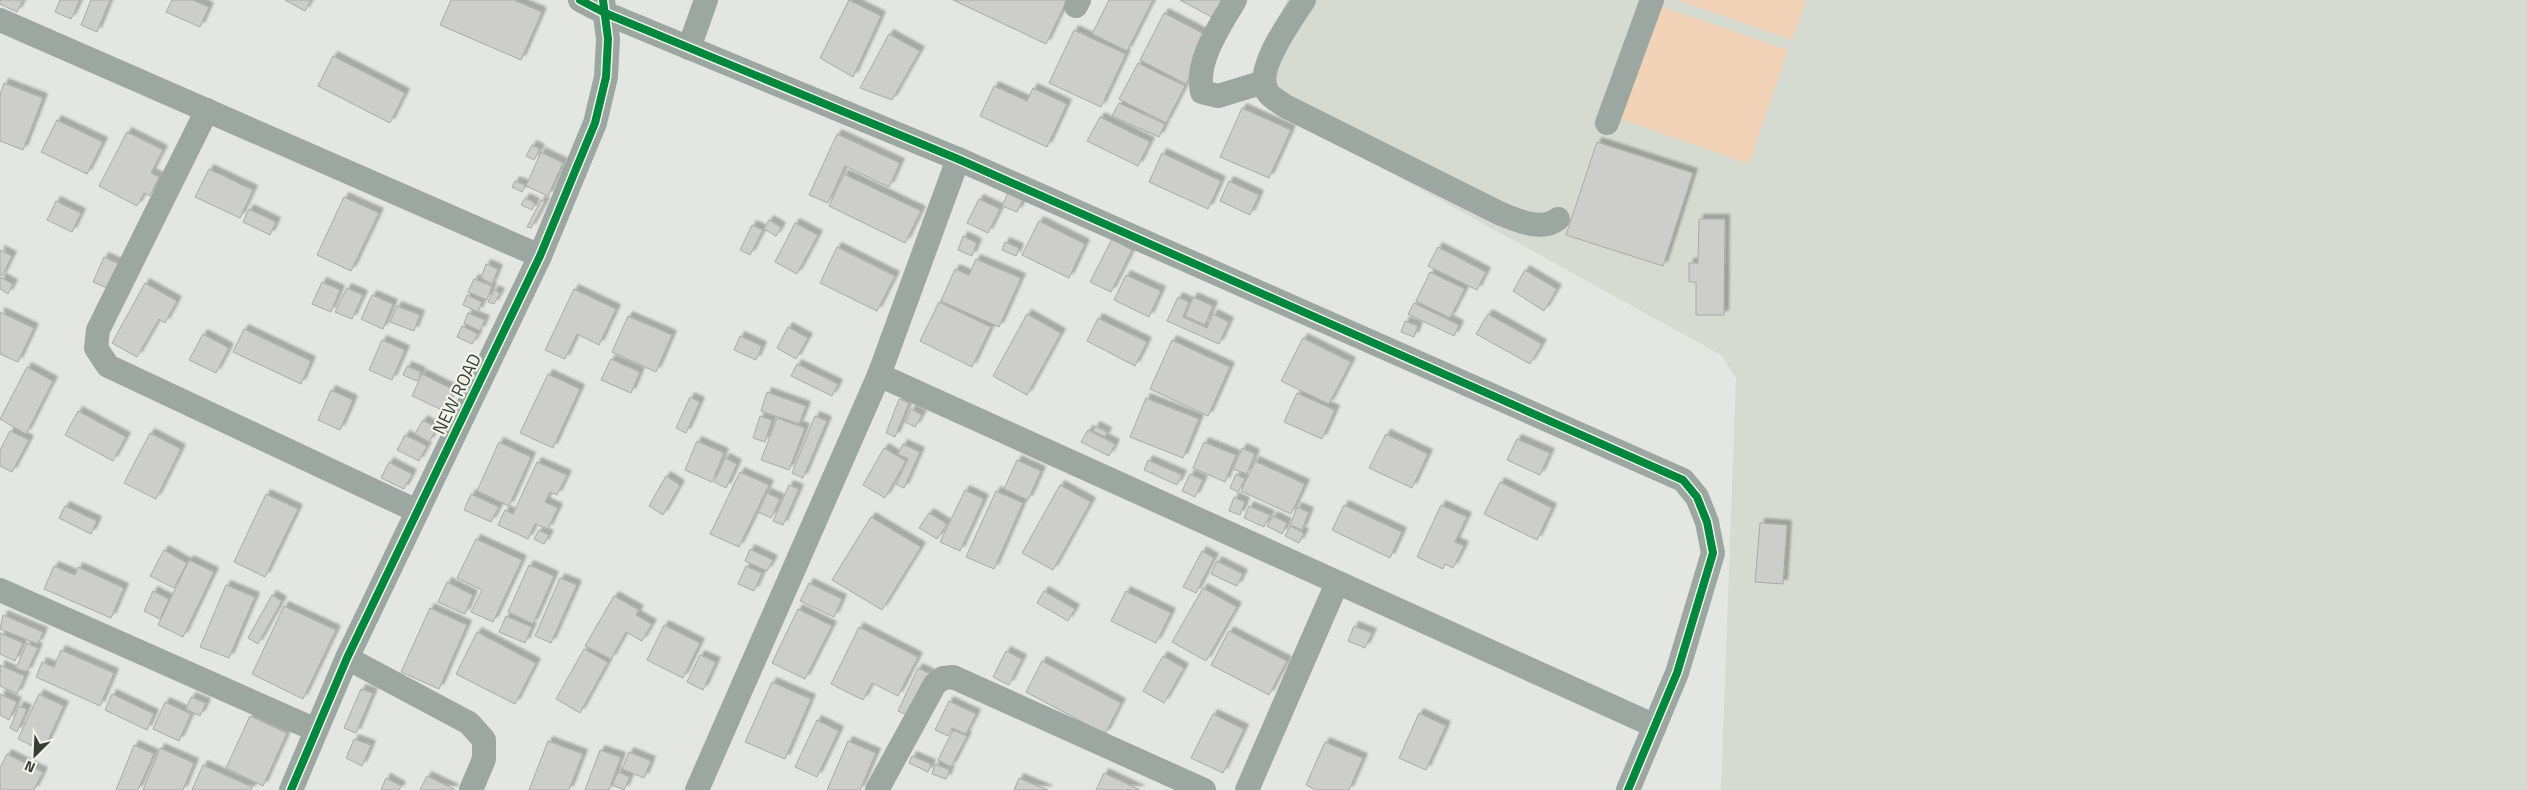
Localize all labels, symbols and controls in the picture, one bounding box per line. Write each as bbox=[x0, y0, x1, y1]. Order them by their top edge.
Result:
street label: NEW ROAD bbox=[425, 349, 488, 439]
north arrow bbox=[10, 730, 60, 780]
text: N bbox=[21, 756, 38, 779]

